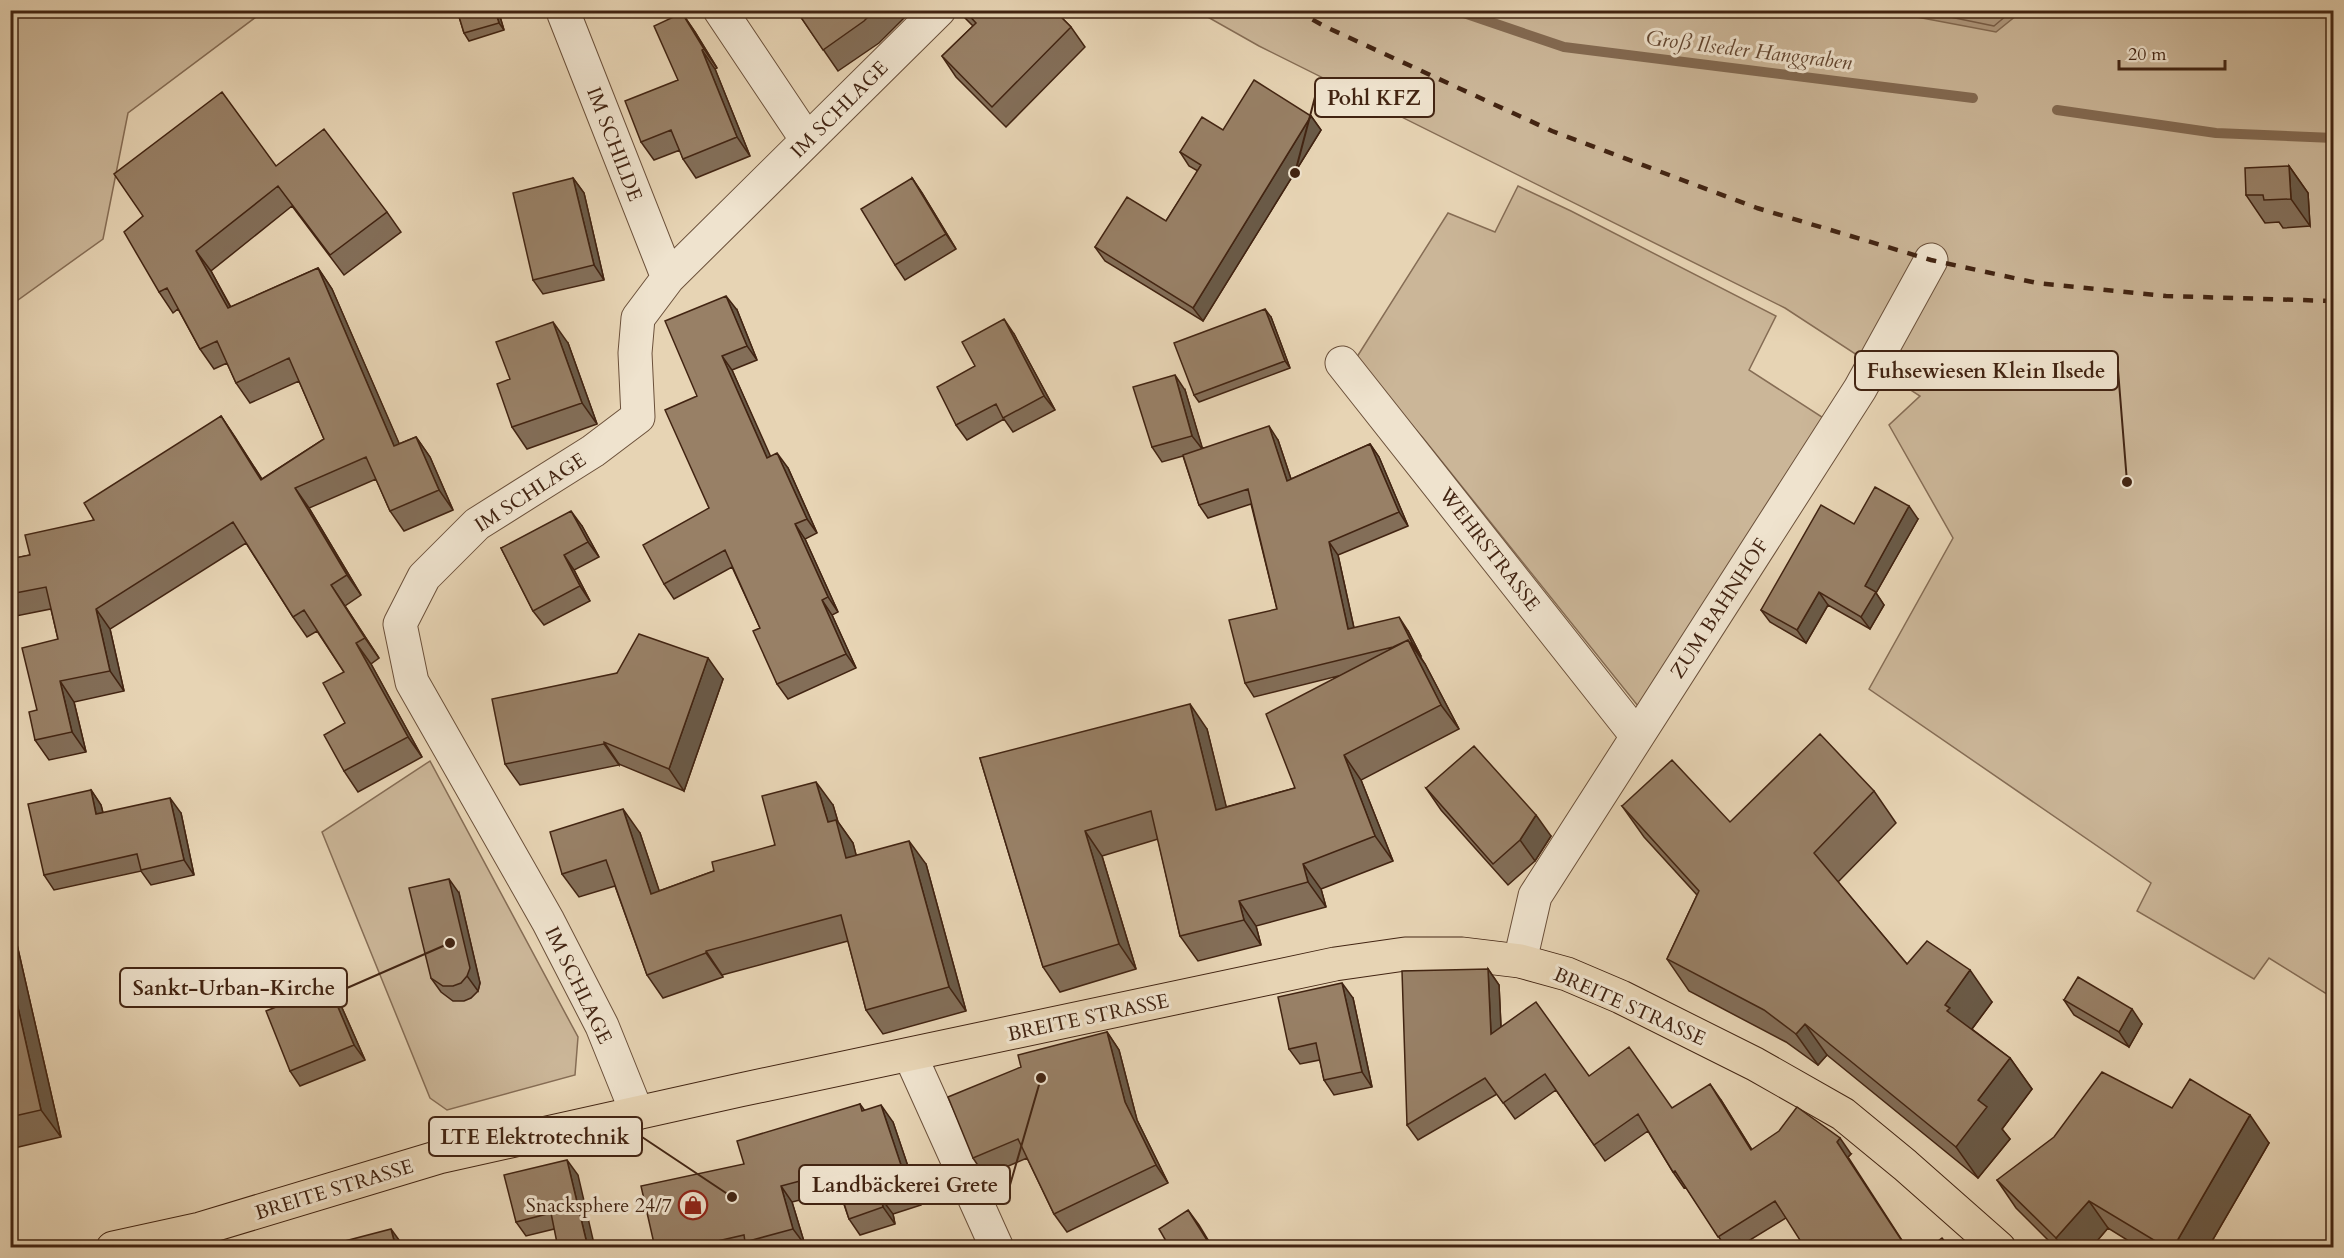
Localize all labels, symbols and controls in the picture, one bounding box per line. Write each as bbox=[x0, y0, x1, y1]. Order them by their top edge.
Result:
water label: Groß Ilseder Hanggraben bbox=[1644, 23, 1854, 78]
scale bar bbox=[2119, 33, 2226, 71]
text: 20 m bbox=[2128, 42, 2167, 67]
street label: IM SCHLAGE bbox=[785, 55, 894, 164]
callout: Pohl KFZ bbox=[1315, 78, 1434, 117]
street label: IM SCHILDE bbox=[580, 83, 649, 205]
text: Pohl KFZ bbox=[1327, 84, 1421, 113]
callout: Fuhsewiesen Klein Ilsede bbox=[1855, 351, 2118, 390]
text: Fuhsewiesen Klein Ilsede bbox=[1867, 357, 2105, 386]
street label: IM SCHLAGE bbox=[469, 446, 591, 538]
street label: WEHRSTRASSE bbox=[1432, 481, 1546, 617]
street label: ZUM BAHNHOF bbox=[1664, 533, 1775, 683]
street label: IM SCHLAGE bbox=[538, 922, 619, 1048]
street label: BREITE STRASSE bbox=[1549, 961, 1710, 1052]
callout: Sankt-Urban-Kirche bbox=[120, 968, 347, 1007]
text: Sankt-Urban-Kirche bbox=[133, 974, 335, 1003]
street label: BREITE STRASSE bbox=[1005, 987, 1171, 1048]
callout: LTE Elektrotechnik bbox=[429, 1117, 642, 1156]
text: LTE Elektrotechnik bbox=[440, 1123, 630, 1152]
street label: BREITE STRASSE bbox=[252, 1153, 417, 1226]
callout: Landbäckerei Grete bbox=[799, 1165, 1010, 1204]
text: Landbäckerei Grete bbox=[812, 1171, 998, 1200]
shop icon: Snacksphere 24/7 bbox=[677, 1189, 709, 1221]
place label: Snacksphere 24/7 bbox=[526, 1192, 672, 1219]

